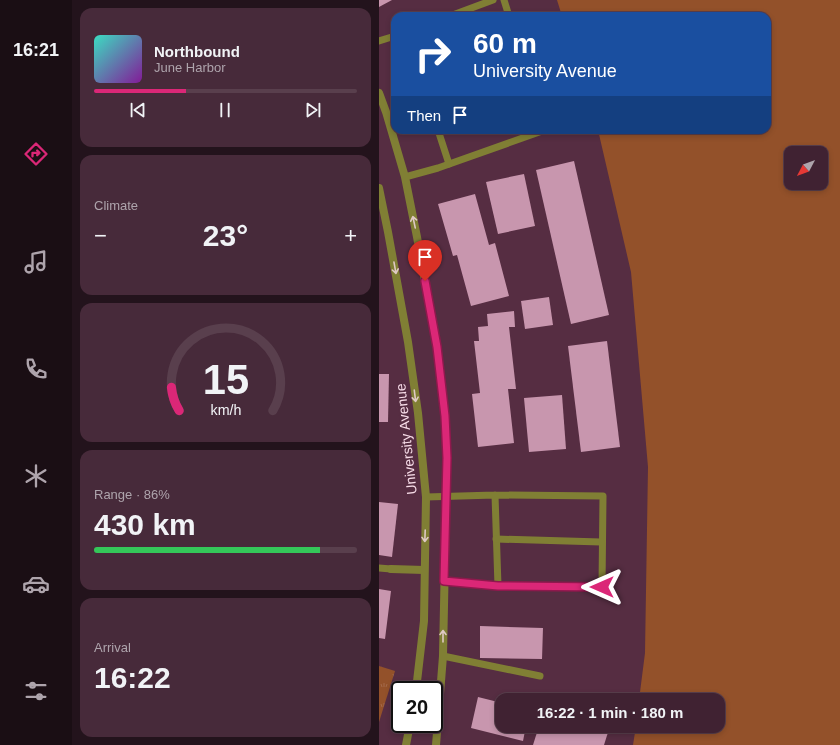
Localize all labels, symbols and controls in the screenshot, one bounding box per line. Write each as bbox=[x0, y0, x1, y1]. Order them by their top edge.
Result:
icon: right bbox=[407, 28, 459, 80]
text: 60 m bbox=[473, 28, 537, 59]
text: 16:21 bbox=[13, 40, 59, 60]
text: Northbound bbox=[154, 43, 240, 60]
text: June Harbor bbox=[154, 60, 226, 75]
text: University Avenue bbox=[473, 61, 617, 81]
icon: previous bbox=[127, 99, 149, 121]
icon: pause bbox=[214, 99, 236, 121]
icon: next bbox=[302, 99, 324, 121]
icon: arrive bbox=[449, 104, 471, 126]
text: Then bbox=[407, 107, 441, 124]
icon: directions bbox=[22, 140, 50, 168]
north arrow bbox=[784, 146, 828, 190]
map controls bbox=[784, 146, 828, 190]
text: Climate bbox=[94, 198, 138, 213]
one-way arrow bbox=[410, 216, 418, 229]
text: 23° bbox=[203, 219, 248, 252]
text: − bbox=[94, 223, 107, 248]
text: + bbox=[344, 223, 357, 248]
pin bbox=[408, 240, 442, 281]
icon: arrive bbox=[414, 246, 436, 268]
icon: music bbox=[22, 248, 50, 276]
one-way arrow bbox=[391, 261, 399, 274]
icon: phone bbox=[22, 355, 50, 383]
text: 15 bbox=[202, 355, 249, 402]
street label: University Avenue bbox=[392, 382, 420, 495]
one-way arrow bbox=[412, 389, 419, 402]
text: km/h bbox=[210, 401, 241, 417]
icon: climate bbox=[22, 462, 50, 490]
text: Range · 86% bbox=[94, 487, 170, 502]
text: 430 km bbox=[94, 508, 196, 541]
one-way arrow bbox=[421, 529, 428, 542]
position arrow bbox=[581, 566, 623, 608]
icon: car bbox=[22, 570, 50, 598]
one-way arrow bbox=[439, 630, 447, 643]
text: Arrival bbox=[94, 640, 131, 655]
text: 16:22 bbox=[94, 661, 171, 694]
icon: filters bbox=[22, 677, 50, 705]
speed limit sign: 20 bbox=[391, 681, 443, 733]
text: 16:22 · 1 min · 180 m bbox=[537, 704, 683, 721]

